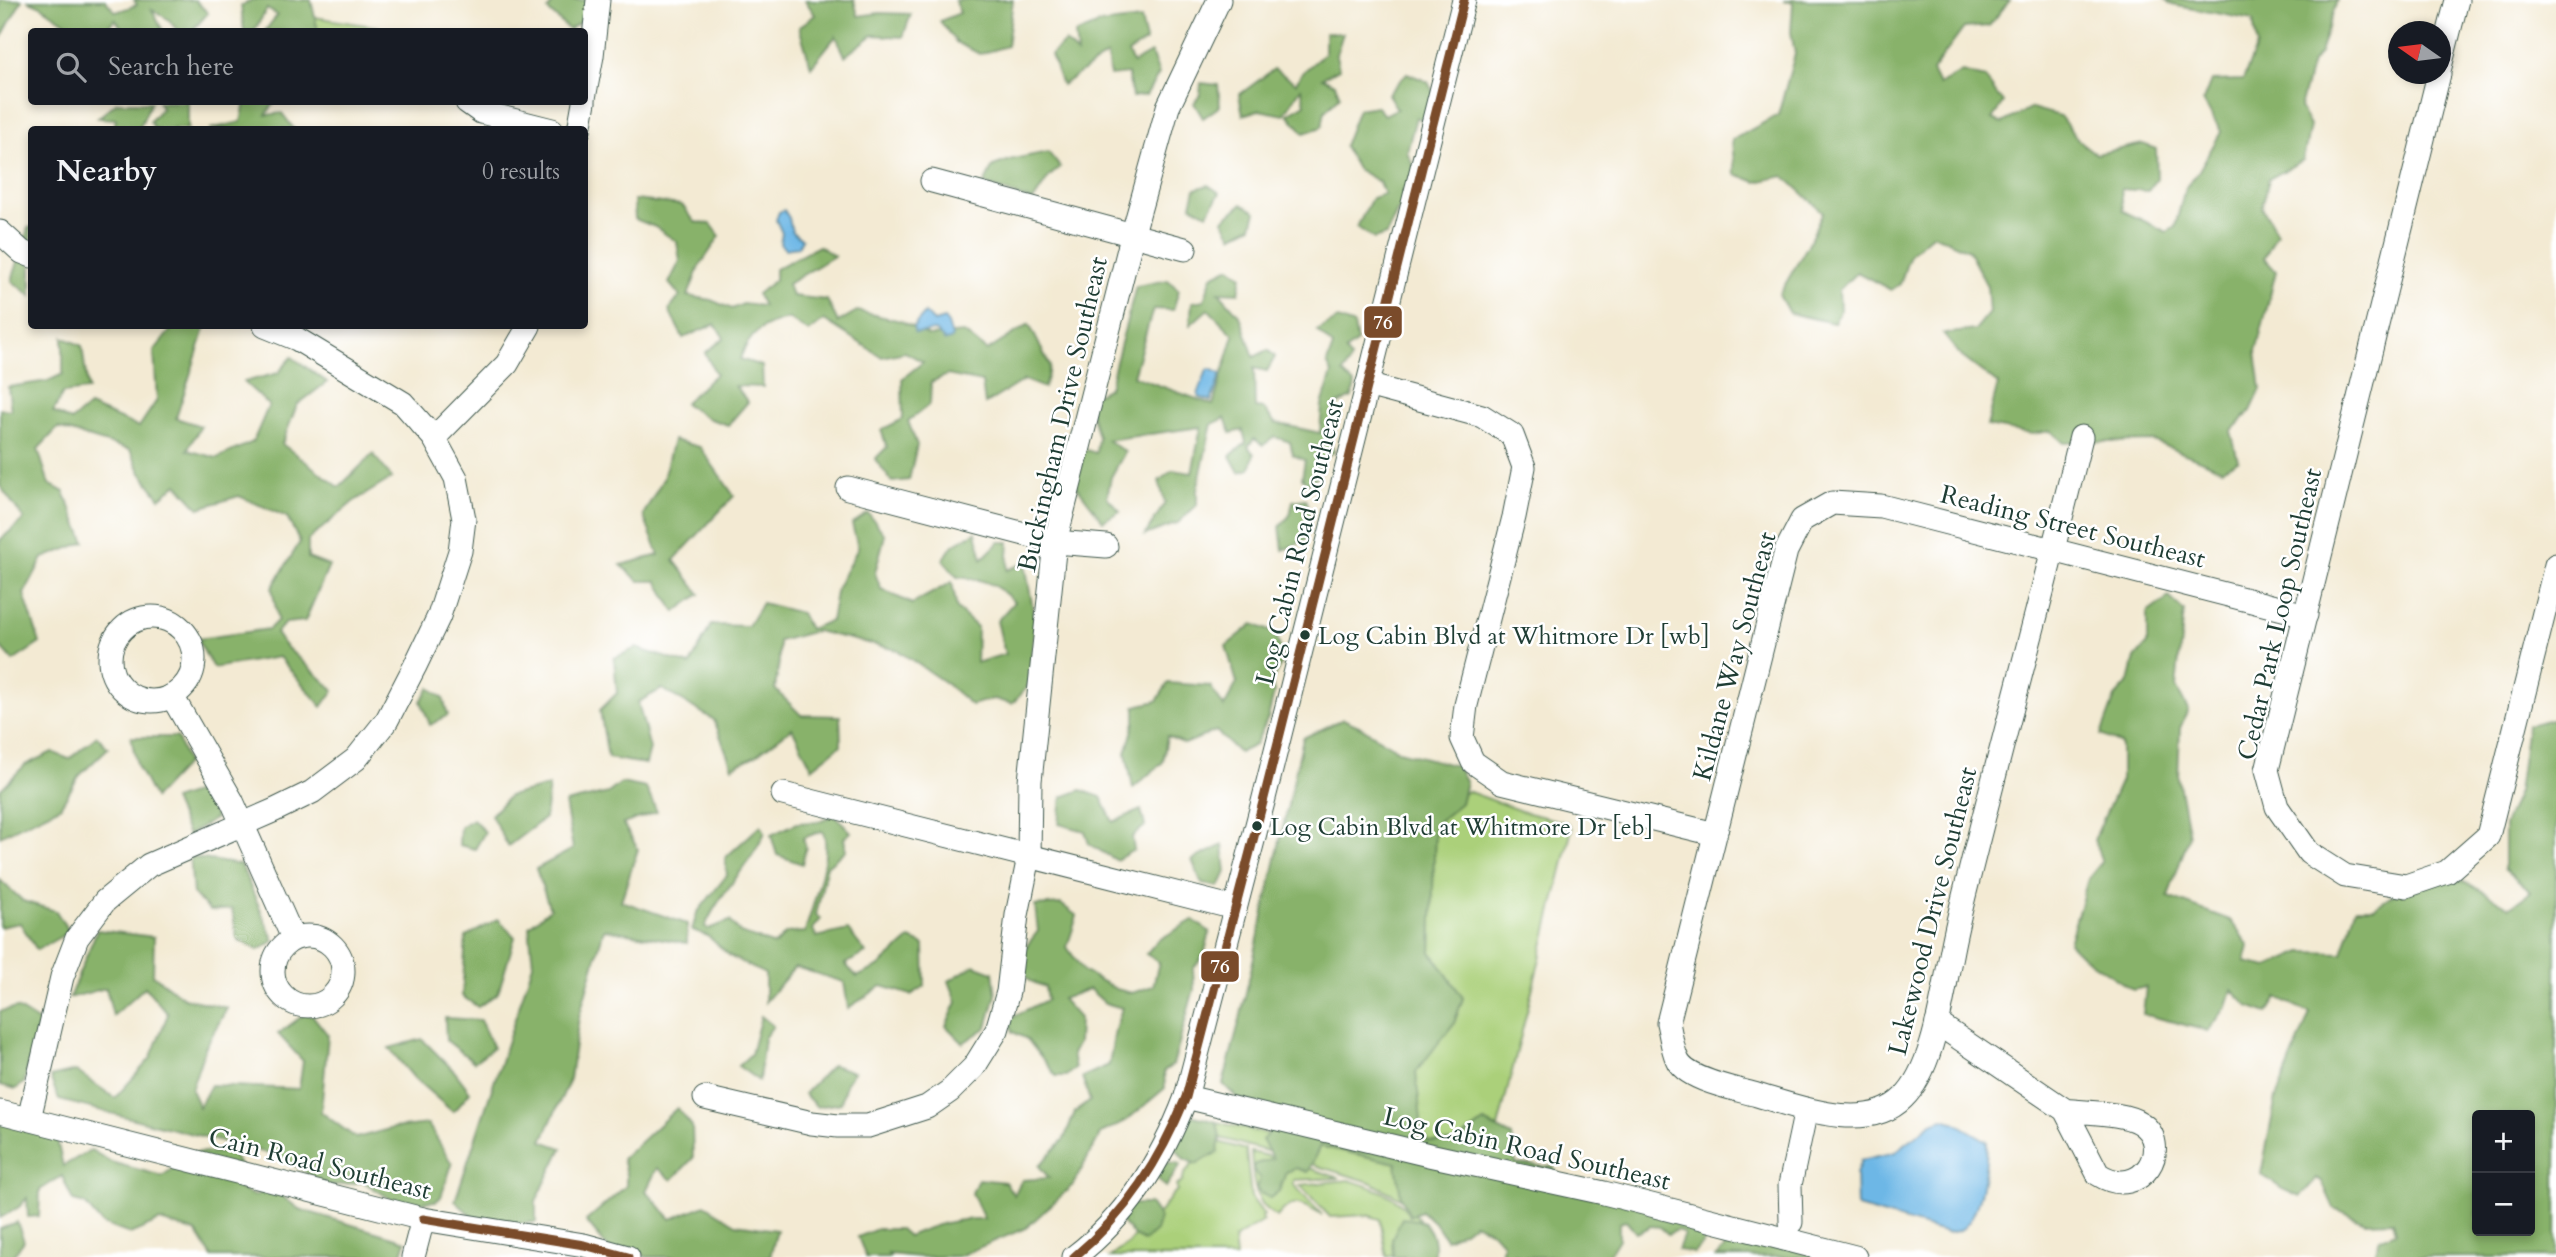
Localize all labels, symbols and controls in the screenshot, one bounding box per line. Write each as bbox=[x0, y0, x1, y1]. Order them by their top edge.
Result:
north arrow bbox=[2388, 21, 2451, 84]
search box bbox=[28, 28, 588, 105]
icon: search bbox=[52, 48, 90, 86]
text: Search here bbox=[108, 49, 234, 84]
text: Nearby bbox=[56, 151, 157, 192]
text: 0 results bbox=[482, 156, 560, 187]
street label: Buckingham Drive Southeast bbox=[1009, 253, 1116, 575]
line badge: 76 bbox=[1363, 305, 1403, 339]
text: 76 bbox=[1373, 310, 1393, 336]
street label: Log Cabin Road Southeast bbox=[1247, 396, 1352, 689]
street label: Cedar Park Loop Southeast bbox=[2229, 465, 2330, 764]
street label: Reading Street Southeast bbox=[1937, 477, 2209, 576]
street label: Kildane Way Southeast bbox=[1684, 528, 1785, 784]
place label: Log Cabin Blvd at Whitmore Dr [wb] bbox=[1318, 620, 1710, 653]
marker: Log Cabin Blvd at Whitmore Dr [wb] bbox=[1298, 628, 1312, 642]
street label: Lakewood Drive Southeast bbox=[1880, 763, 1985, 1059]
place label: Log Cabin Blvd at Whitmore Dr [eb] bbox=[1270, 811, 1653, 844]
marker: Log Cabin Blvd at Whitmore Dr [eb] bbox=[1250, 819, 1264, 833]
line badge: 76 bbox=[1200, 950, 1240, 983]
text: 76 bbox=[1210, 954, 1230, 980]
street label: Log Cabin Road Southeast bbox=[1380, 1098, 1674, 1199]
map controls bbox=[2472, 1110, 2535, 1236]
button: + bbox=[2472, 1110, 2535, 1173]
street label: Cain Road Southeast bbox=[205, 1119, 435, 1208]
button: − bbox=[2472, 1173, 2535, 1236]

